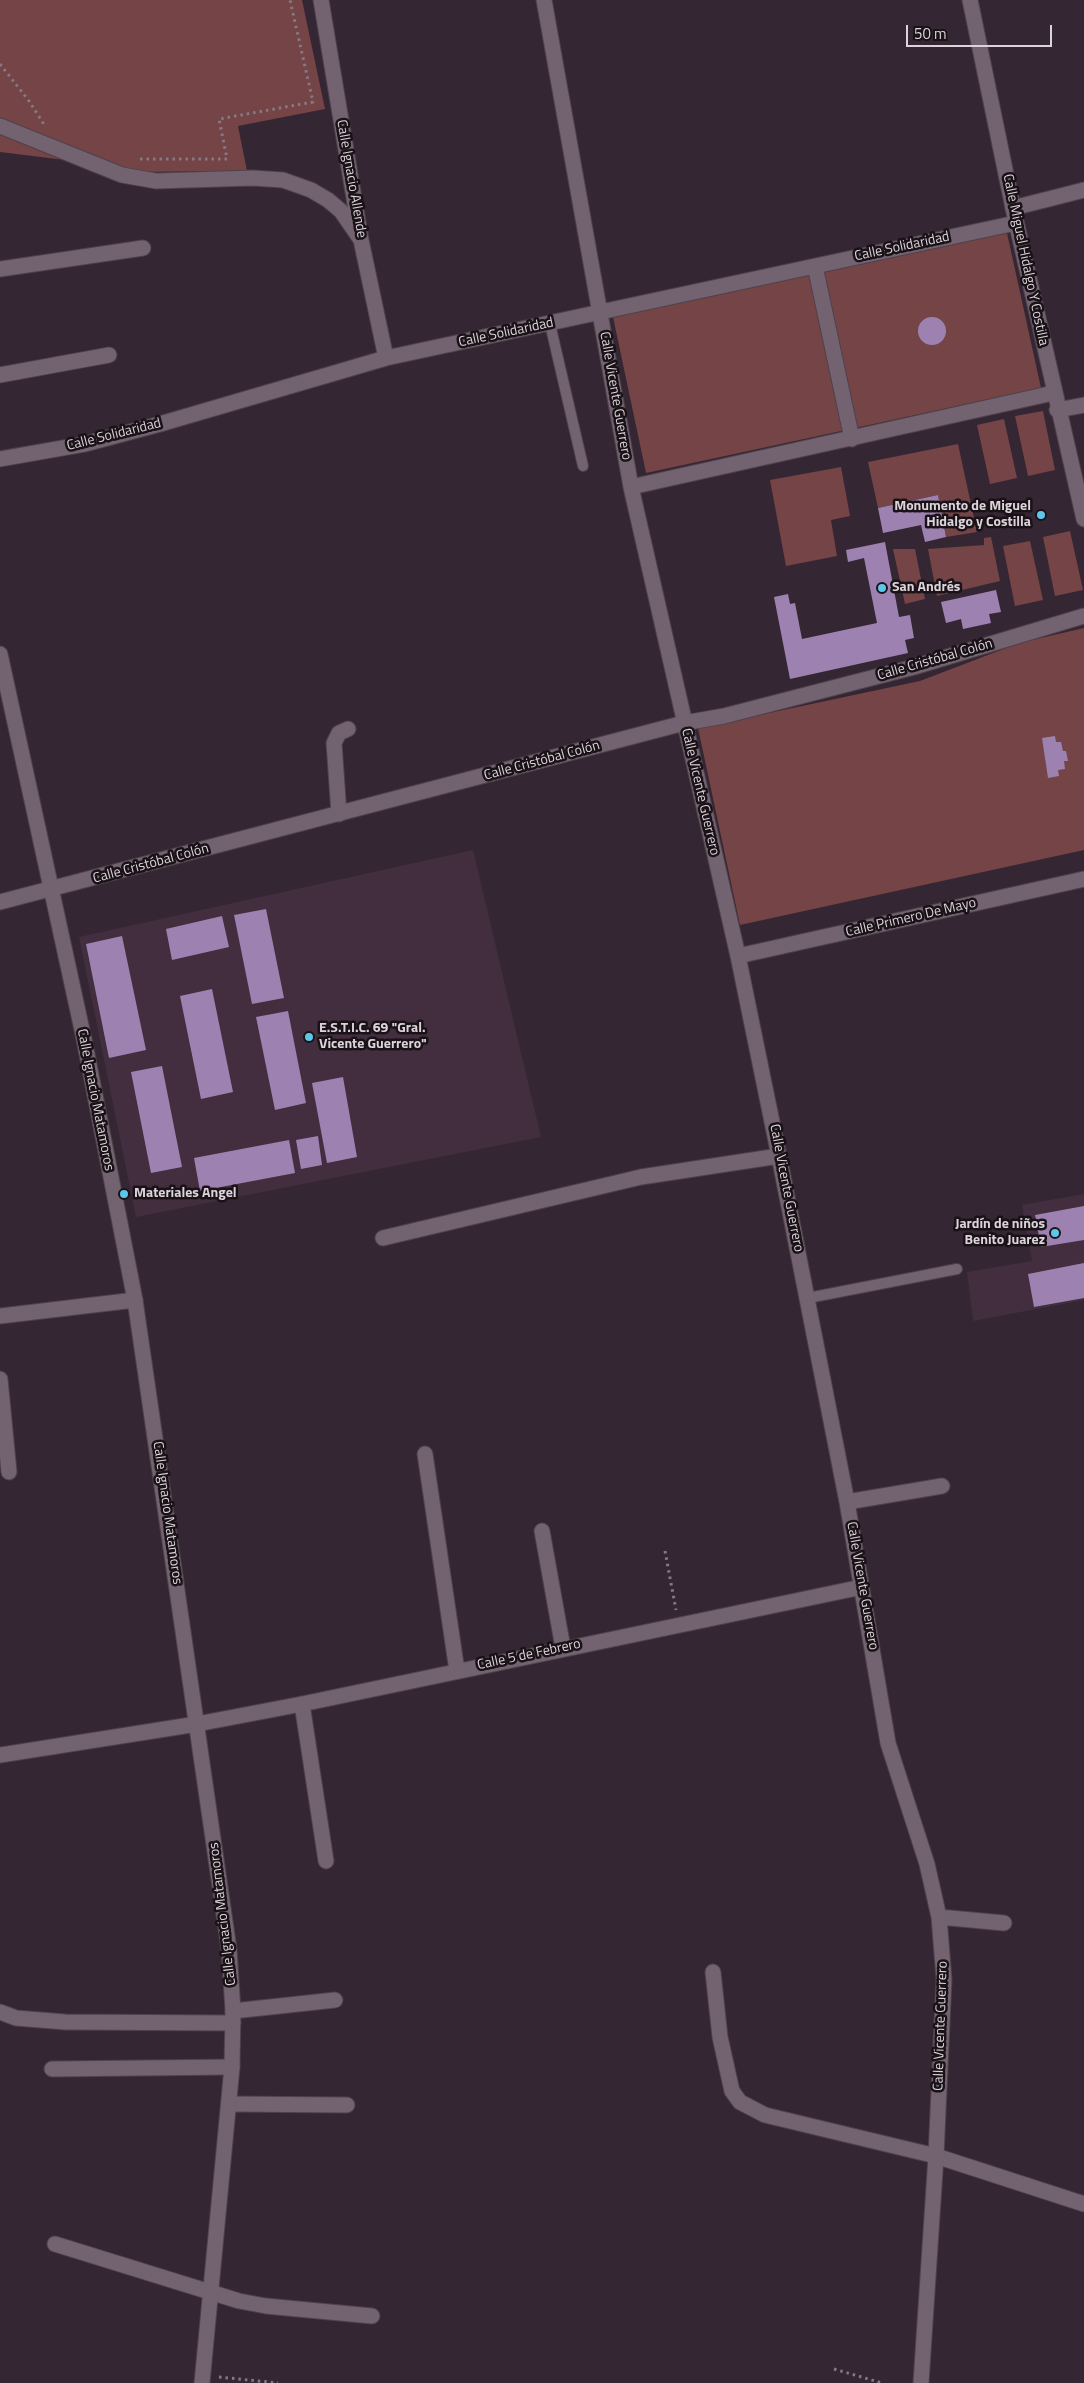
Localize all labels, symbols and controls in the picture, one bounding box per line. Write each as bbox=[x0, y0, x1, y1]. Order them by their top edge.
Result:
scale bar bbox=[909, 15, 1055, 47]
text: 50 m bbox=[914, 22, 947, 45]
street label: Calle Ignacio Allende bbox=[332, 119, 370, 239]
street label: Calle Miguel Hidalgo Y Costilla bbox=[999, 172, 1051, 348]
street label: Calle Solidaridad bbox=[853, 229, 951, 265]
street label: Calle Solidaridad bbox=[457, 315, 555, 351]
street label: Calle Vicente Guerrero bbox=[595, 331, 635, 461]
street label: Calle Solidaridad bbox=[65, 415, 163, 455]
place label: Monumento de Miguel Hidalgo y Costilla bbox=[894, 499, 1031, 532]
marker: Monumento de Miguel Hidalgo y Costilla bbox=[1035, 509, 1047, 521]
place label: San Andrés bbox=[892, 580, 960, 596]
marker: San Andrés bbox=[876, 582, 888, 594]
street label: Calle Cristóbal Colón bbox=[875, 635, 995, 685]
street label: Calle Vicente Guerrero bbox=[677, 727, 723, 857]
street label: Calle Cristóbal Colón bbox=[482, 737, 602, 785]
street label: Calle Cristóbal Colón bbox=[91, 840, 211, 888]
street label: Calle Primero De Mayo bbox=[844, 895, 978, 941]
place label: E.S.T.I.C. 69 "Gral. Vicente Guerrero" bbox=[319, 1021, 427, 1054]
street label: Calle Ignacio Matamoros bbox=[73, 1028, 117, 1172]
marker: E.S.T.I.C. 69 "Gral. Vicente Guerrero" bbox=[303, 1031, 315, 1043]
street label: Calle Vicente Guerrero bbox=[765, 1123, 807, 1253]
place label: Materiales Angel bbox=[134, 1186, 237, 1202]
marker: Materiales Angel bbox=[118, 1188, 130, 1200]
place label: Jardín de niños Benito Juarez bbox=[955, 1217, 1045, 1250]
marker: Jardín de niños Benito Juarez bbox=[1049, 1227, 1061, 1239]
street label: Calle Ignacio Matamoros bbox=[149, 1440, 185, 1586]
street label: Calle Vicente Guerrero bbox=[842, 1521, 882, 1651]
street label: Calle 5 de Febrero bbox=[476, 1636, 582, 1674]
street label: Calle Ignacio Matamoros bbox=[206, 1841, 240, 1987]
street label: Calle Vicente Guerrero bbox=[930, 1961, 952, 2091]

